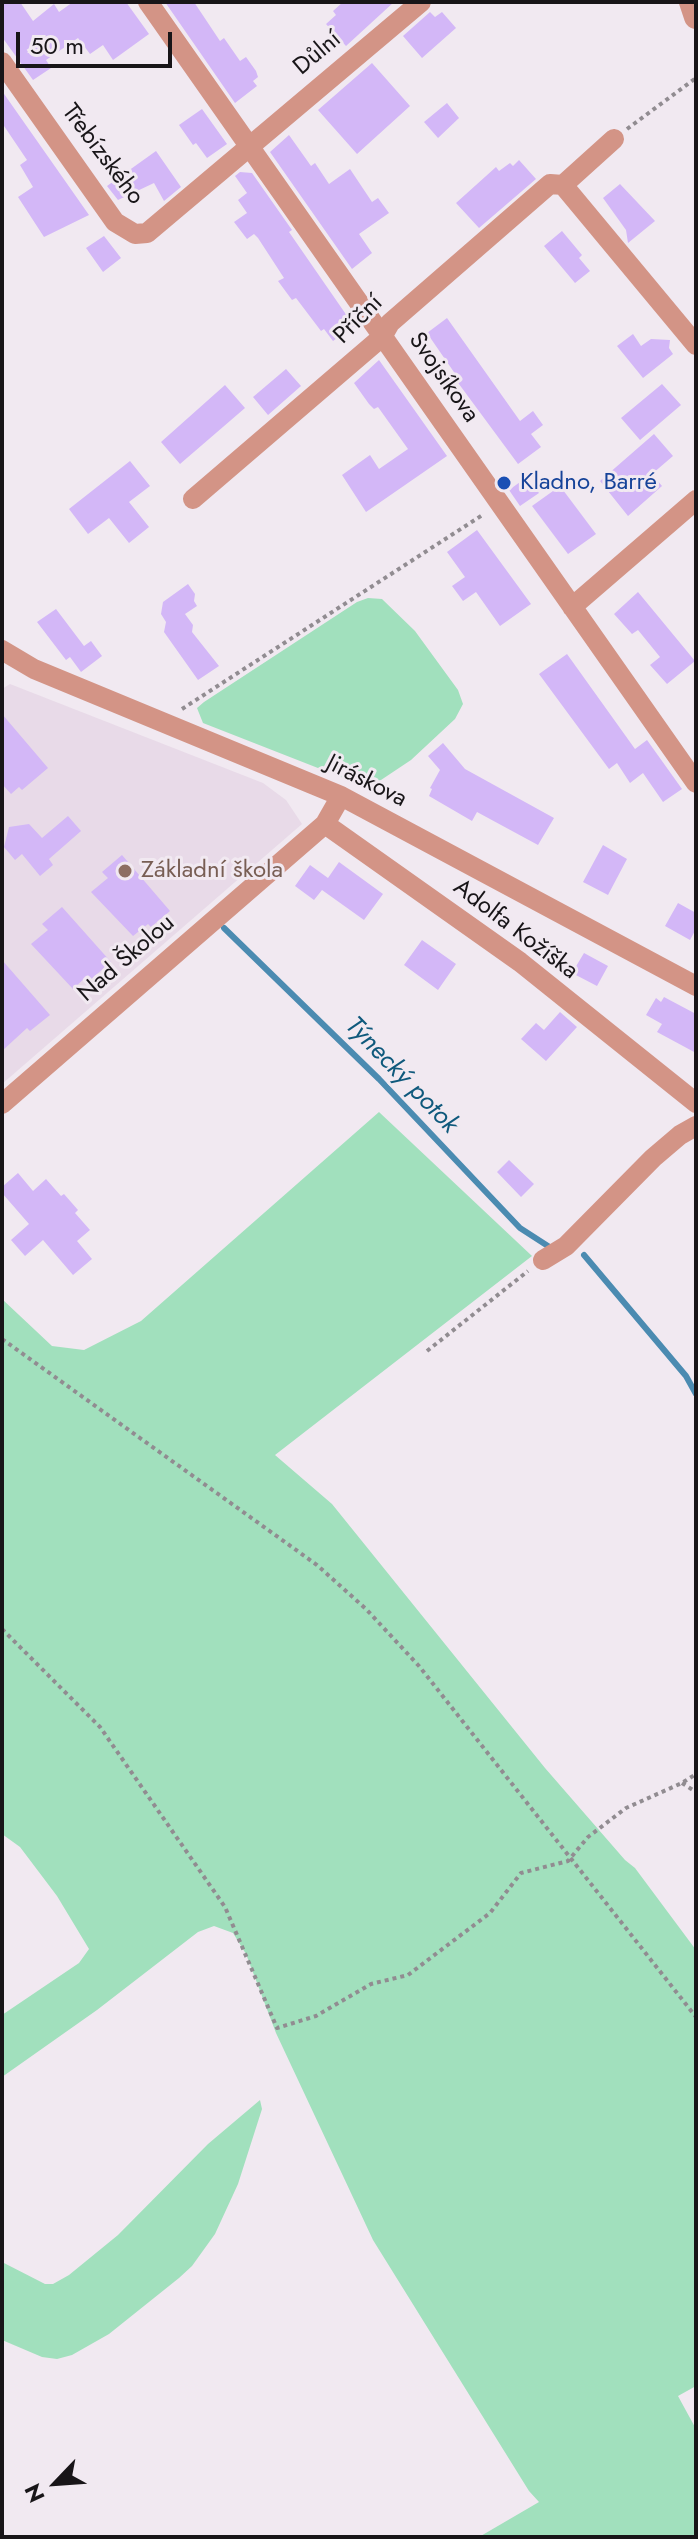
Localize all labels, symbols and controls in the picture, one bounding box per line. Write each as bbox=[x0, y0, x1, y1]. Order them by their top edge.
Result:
scale bar bbox=[20, 16, 176, 66]
street label: Důlní bbox=[288, 26, 348, 82]
text: 50 m bbox=[30, 28, 84, 63]
street label: Třebízského bbox=[55, 99, 149, 211]
street label: Příční bbox=[329, 290, 389, 350]
street label: Svojsíkova bbox=[402, 327, 484, 429]
place label: Kladno, Barré bbox=[520, 469, 657, 497]
marker: Kladno, Barré bbox=[495, 474, 513, 492]
street label: Jiráskova bbox=[321, 750, 411, 814]
place label: Základní škola bbox=[141, 857, 283, 885]
marker: Základní škola bbox=[116, 862, 134, 880]
street label: Adolfa Kožíška bbox=[447, 874, 583, 986]
street label: Nad Školou bbox=[73, 909, 181, 1009]
water label: Týnecký potok bbox=[338, 1011, 464, 1141]
north arrow bbox=[16, 2443, 96, 2523]
text: N bbox=[16, 2478, 52, 2508]

